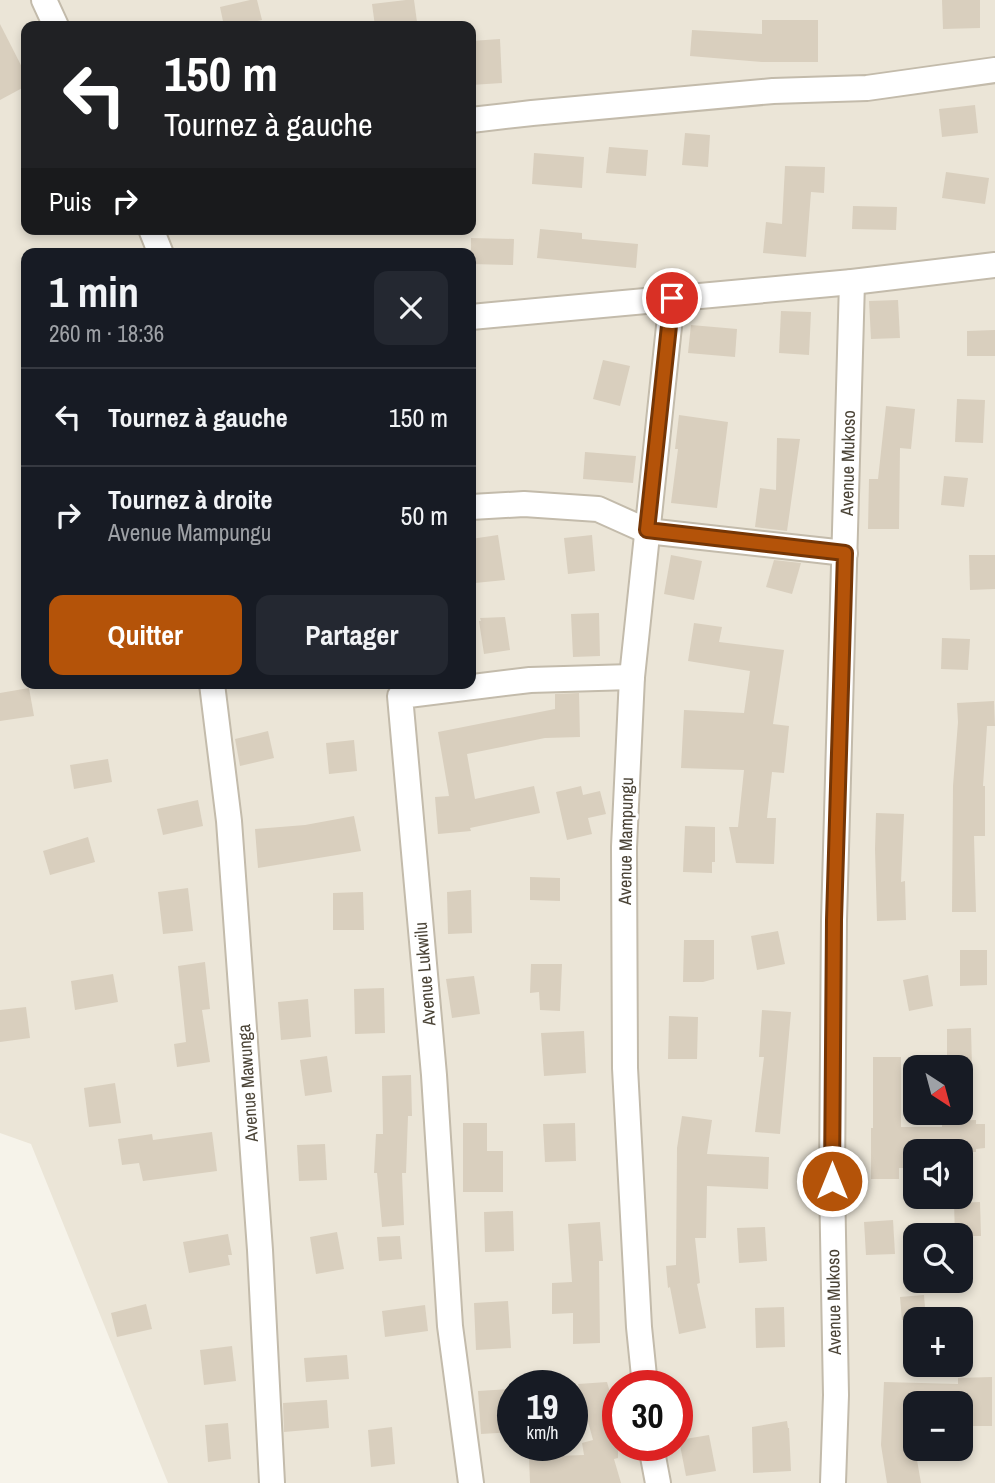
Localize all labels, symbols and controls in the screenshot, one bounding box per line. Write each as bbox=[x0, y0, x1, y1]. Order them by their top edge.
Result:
text: 150 m bbox=[164, 40, 278, 106]
icon: left bbox=[49, 49, 140, 140]
text: Tournez à gauche bbox=[164, 103, 373, 146]
icon: right bbox=[106, 182, 144, 220]
text: Puis bbox=[49, 184, 92, 219]
text: 1 min bbox=[49, 264, 139, 320]
pin bbox=[642, 268, 702, 328]
button: close bbox=[374, 271, 448, 345]
icon: arrive bbox=[653, 279, 691, 317]
text: 260 m · 18:36 bbox=[49, 318, 164, 349]
icon: left bbox=[49, 398, 87, 436]
text: Tournez à gauche bbox=[108, 400, 288, 435]
text: 150 m bbox=[389, 400, 448, 435]
street label: Avenue Mukoso bbox=[834, 410, 861, 517]
text: Tournez à droite bbox=[108, 482, 272, 517]
icon: right bbox=[49, 496, 87, 534]
text: 50 m bbox=[401, 498, 448, 533]
text: Avenue Mampungu bbox=[108, 517, 271, 548]
button: Quitter bbox=[49, 595, 242, 675]
button: Partager bbox=[256, 595, 448, 675]
street label: Avenue Mampungu bbox=[612, 777, 639, 906]
street label: Avenue Lukwilu bbox=[408, 921, 442, 1028]
street label: Avenue Mawunga bbox=[231, 1023, 264, 1144]
north arrow bbox=[903, 1055, 973, 1125]
map controls bbox=[903, 1055, 973, 1461]
button: sound bbox=[903, 1139, 973, 1209]
position arrow bbox=[795, 1144, 869, 1218]
button: search bbox=[903, 1223, 973, 1293]
street label: Avenue Mukoso bbox=[820, 1249, 847, 1356]
button: + bbox=[903, 1307, 973, 1377]
speed limit sign: 30 bbox=[602, 1370, 693, 1461]
text: 19 bbox=[527, 1383, 558, 1430]
button: − bbox=[903, 1391, 973, 1461]
text: km/h bbox=[527, 1420, 559, 1445]

